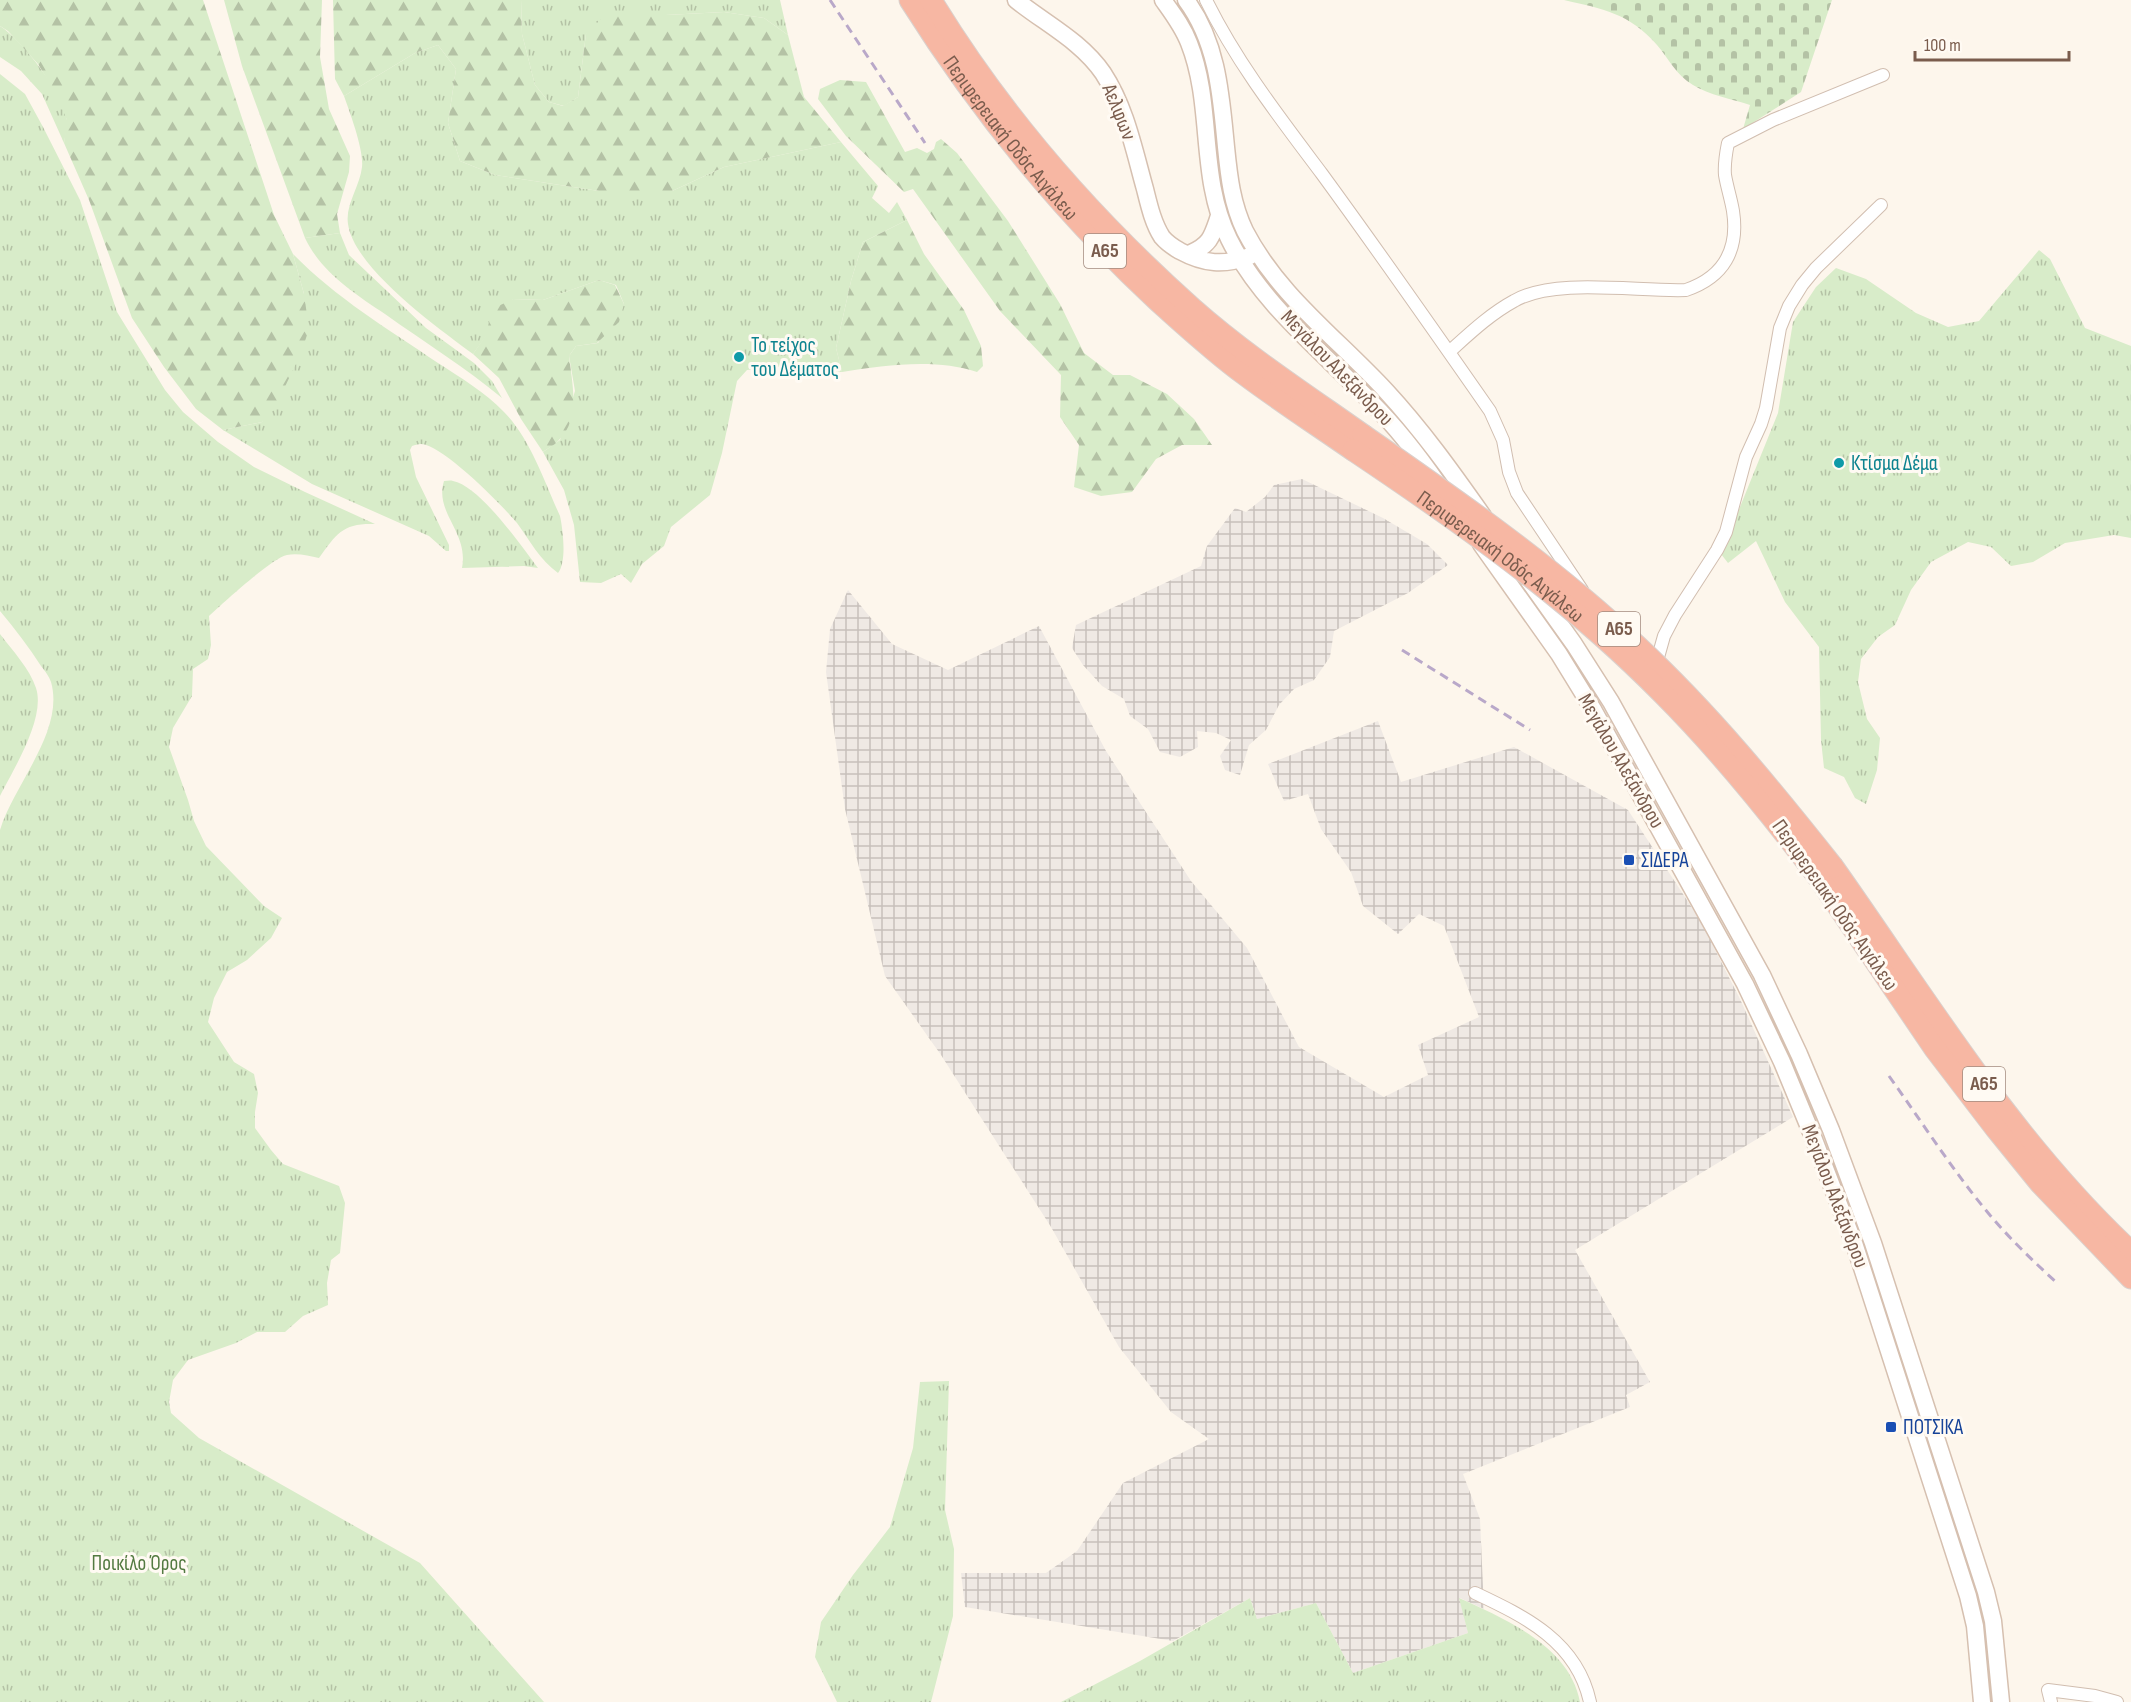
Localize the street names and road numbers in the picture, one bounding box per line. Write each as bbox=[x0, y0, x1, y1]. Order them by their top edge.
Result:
street label: Περιφερειακή Οδός Αιγάλεω bbox=[938, 51, 1084, 225]
street label: Αελφων bbox=[1096, 80, 1141, 144]
road number: Α65 bbox=[1084, 234, 1126, 268]
street label: Μεγάλου Αλεξάνδρου bbox=[1275, 305, 1399, 431]
street label: Περιφερειακή Οδός Αιγάλεω bbox=[1412, 485, 1589, 627]
road number: Α65 bbox=[1598, 612, 1640, 646]
street label: Μεγάλου Αλεξάνδρου bbox=[1572, 689, 1670, 833]
street label: Περιφερειακή Οδός Αιγάλεω bbox=[1767, 815, 1903, 995]
road number: Α65 bbox=[1963, 1067, 2005, 1101]
street label: Μεγάλου Αλεξάνδρου bbox=[1796, 1121, 1874, 1271]

